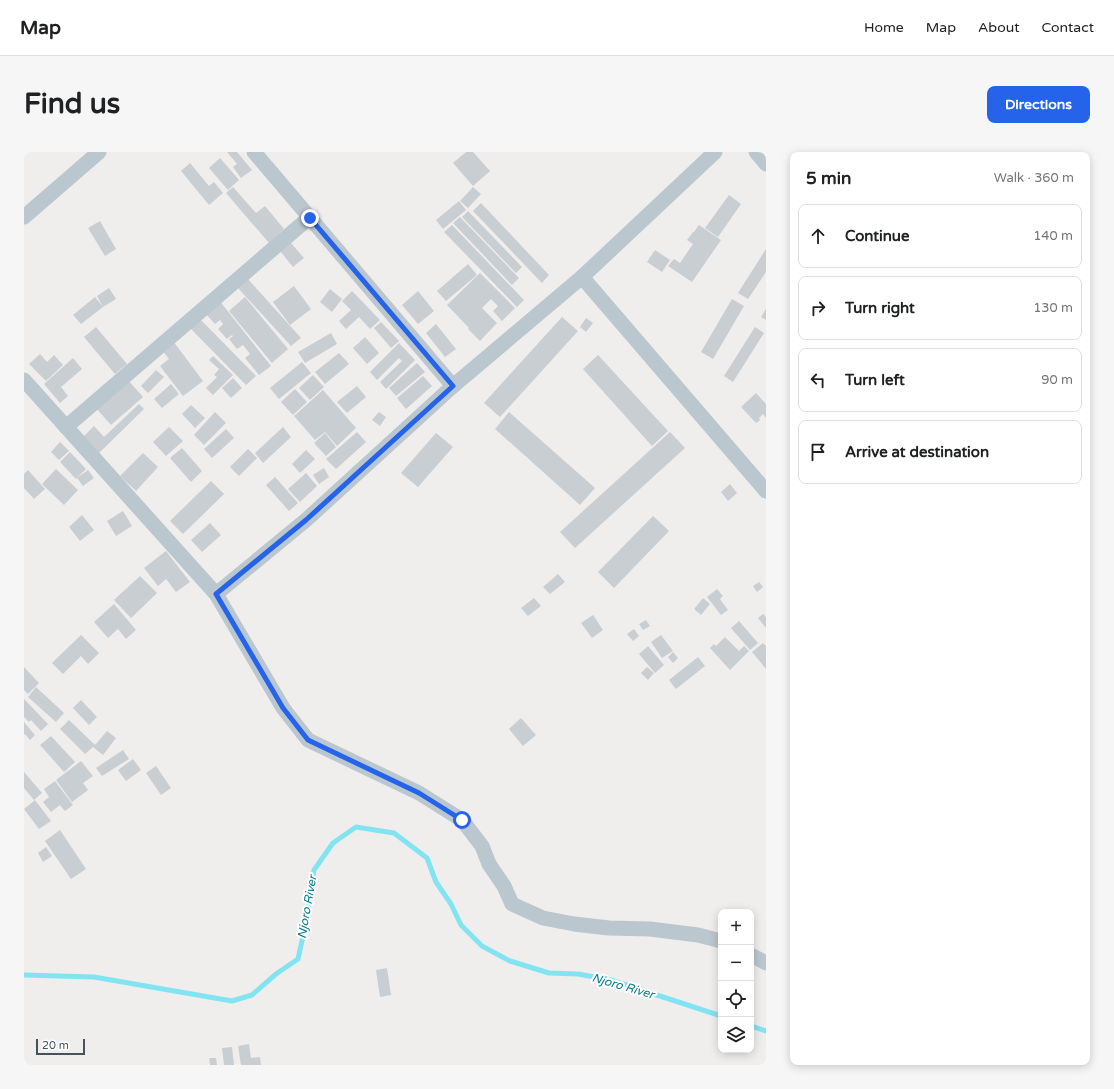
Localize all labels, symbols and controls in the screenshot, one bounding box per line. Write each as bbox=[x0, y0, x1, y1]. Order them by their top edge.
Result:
text: Map bbox=[20, 17, 61, 39]
text: Home bbox=[864, 19, 904, 36]
text: Map bbox=[926, 19, 956, 36]
text: About bbox=[978, 19, 1020, 36]
text: Contact bbox=[1042, 19, 1094, 36]
button: Directions bbox=[987, 86, 1090, 123]
text: Find us bbox=[24, 87, 120, 121]
text: 5 min bbox=[806, 168, 851, 189]
text: Walk · 360 m bbox=[994, 170, 1074, 186]
route end bbox=[301, 209, 319, 227]
icon: ahead bbox=[807, 225, 829, 247]
text: Continue bbox=[845, 227, 909, 245]
text: 140 m bbox=[1033, 228, 1073, 244]
icon: right bbox=[807, 297, 829, 319]
text: Turn right bbox=[845, 299, 915, 317]
text: 130 m bbox=[1033, 300, 1073, 316]
icon: left bbox=[807, 369, 829, 391]
text: Turn left bbox=[845, 371, 905, 389]
text: 90 m bbox=[1041, 372, 1073, 388]
icon: arrive bbox=[807, 441, 829, 463]
text: Arrive at destination bbox=[845, 443, 989, 461]
route start bbox=[453, 811, 471, 829]
water label: Njoro River bbox=[295, 873, 320, 940]
map controls bbox=[718, 909, 754, 1053]
button: + bbox=[718, 909, 754, 945]
button: − bbox=[718, 945, 754, 981]
water label: Njoro River bbox=[590, 970, 657, 1002]
button: locate bbox=[718, 981, 754, 1017]
button: layers bbox=[718, 1017, 754, 1053]
scale bar bbox=[36, 1037, 85, 1056]
text: 20 m bbox=[42, 1039, 69, 1052]

